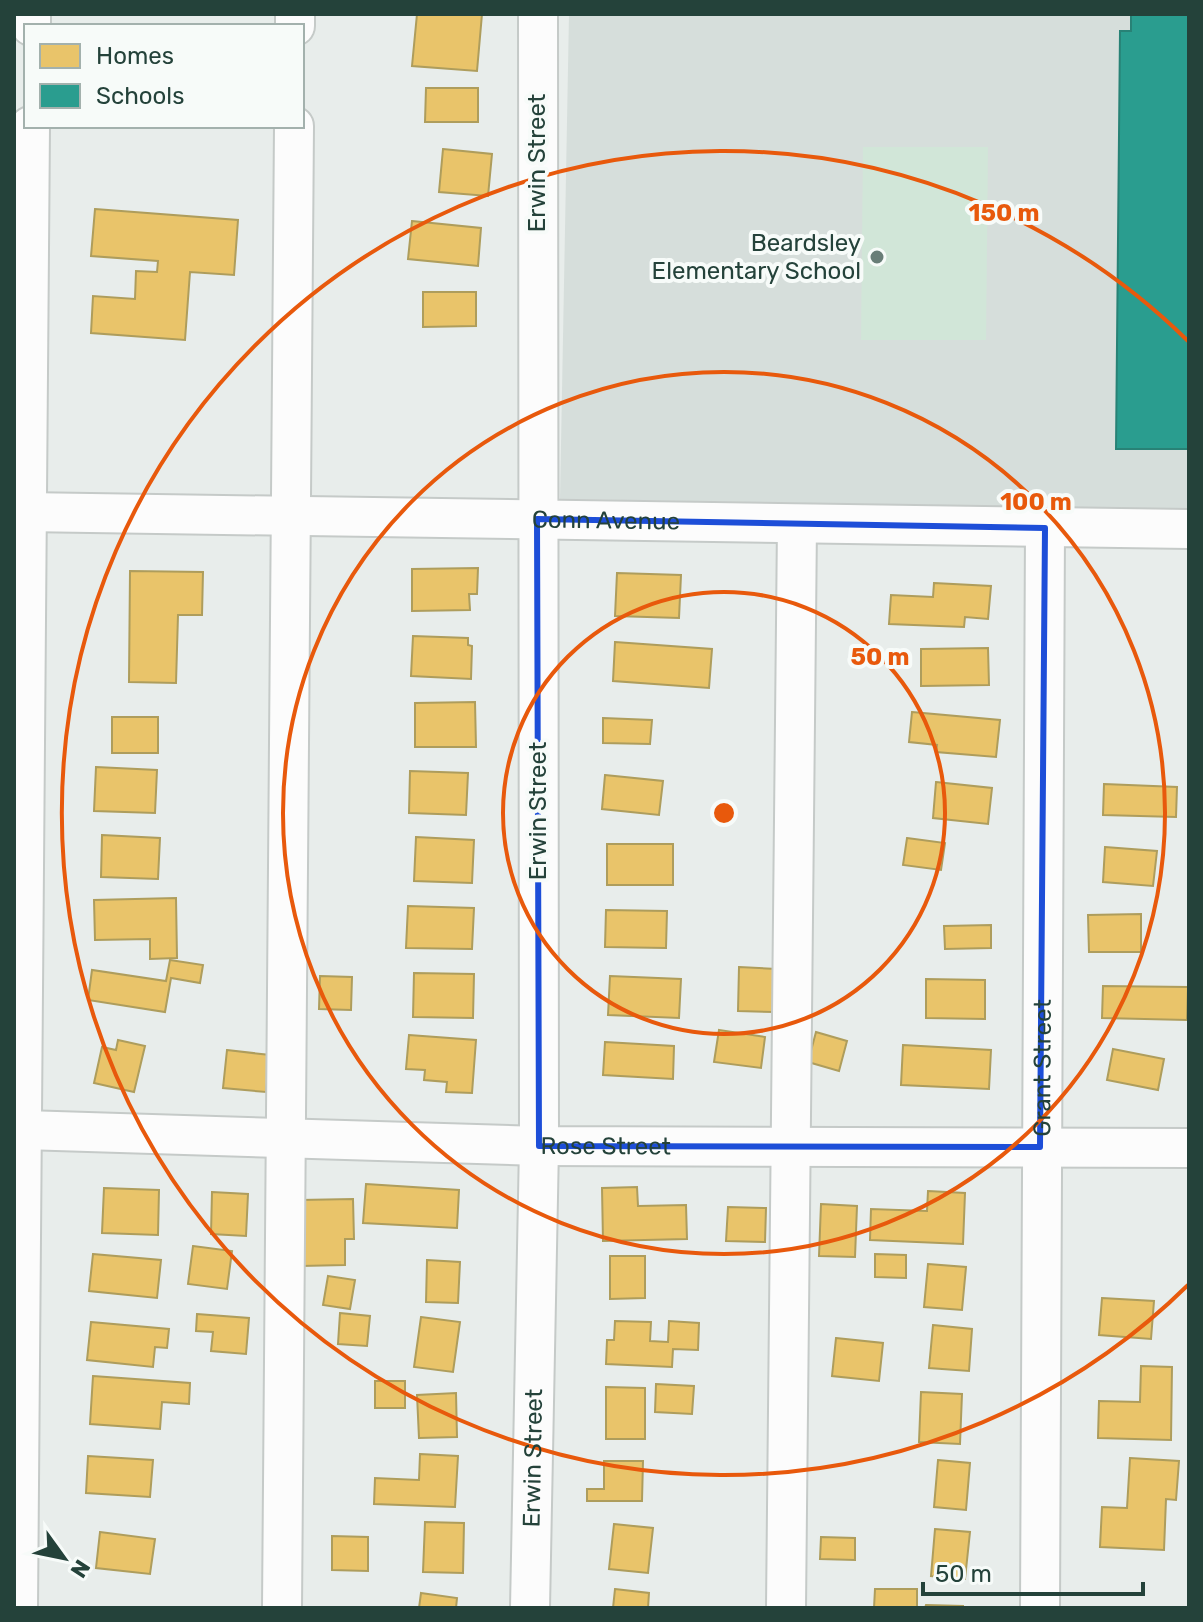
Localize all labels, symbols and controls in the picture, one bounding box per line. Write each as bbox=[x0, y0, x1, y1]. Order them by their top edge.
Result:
legend bbox=[24, 24, 304, 128]
text: Homes bbox=[96, 42, 174, 70]
text: Schools bbox=[96, 82, 184, 110]
street label: Erwin Street bbox=[523, 94, 551, 232]
text: 150 m bbox=[969, 199, 1039, 227]
place label: Beardsley Elementary School bbox=[652, 229, 861, 285]
marker: Beardsley Elementary School bbox=[868, 248, 886, 266]
text: 100 m bbox=[1000, 488, 1072, 516]
street label: Conn Avenue bbox=[532, 505, 680, 536]
text: 50 m bbox=[851, 643, 909, 671]
street label: Erwin Street bbox=[524, 742, 552, 880]
centre of rings bbox=[710, 799, 738, 827]
street label: Grant Street bbox=[1028, 999, 1057, 1137]
street label: Rose Street bbox=[541, 1132, 671, 1160]
street label: Erwin Street bbox=[518, 1388, 548, 1528]
north arrow bbox=[24, 1518, 104, 1598]
scale bar bbox=[923, 1546, 1143, 1596]
text: N bbox=[65, 1555, 96, 1583]
text: 50 m bbox=[935, 1560, 992, 1588]

